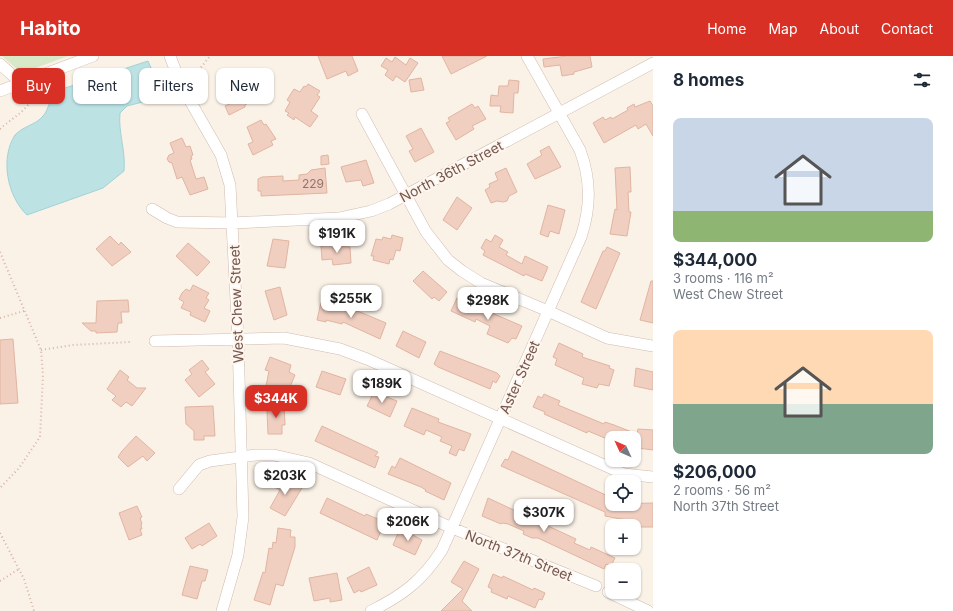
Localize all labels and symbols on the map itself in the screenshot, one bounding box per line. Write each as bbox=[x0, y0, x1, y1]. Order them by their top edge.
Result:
street label: North 36th Street bbox=[396, 136, 506, 205]
house number: 229 bbox=[302, 176, 324, 191]
pin: $191K bbox=[309, 220, 365, 254]
street label: West Chew Street bbox=[225, 244, 247, 363]
pin: $255K bbox=[323, 285, 379, 319]
pin: $298K bbox=[460, 287, 516, 321]
street label: Aster Street bbox=[495, 337, 543, 416]
pin: $189K bbox=[354, 370, 410, 404]
pin: $344K bbox=[248, 385, 304, 419]
north arrow bbox=[605, 431, 641, 467]
pin: $203K bbox=[257, 462, 313, 496]
pin: $307K bbox=[516, 499, 572, 533]
pin: $206K bbox=[380, 508, 436, 542]
street label: North 37th Street bbox=[463, 526, 575, 584]

